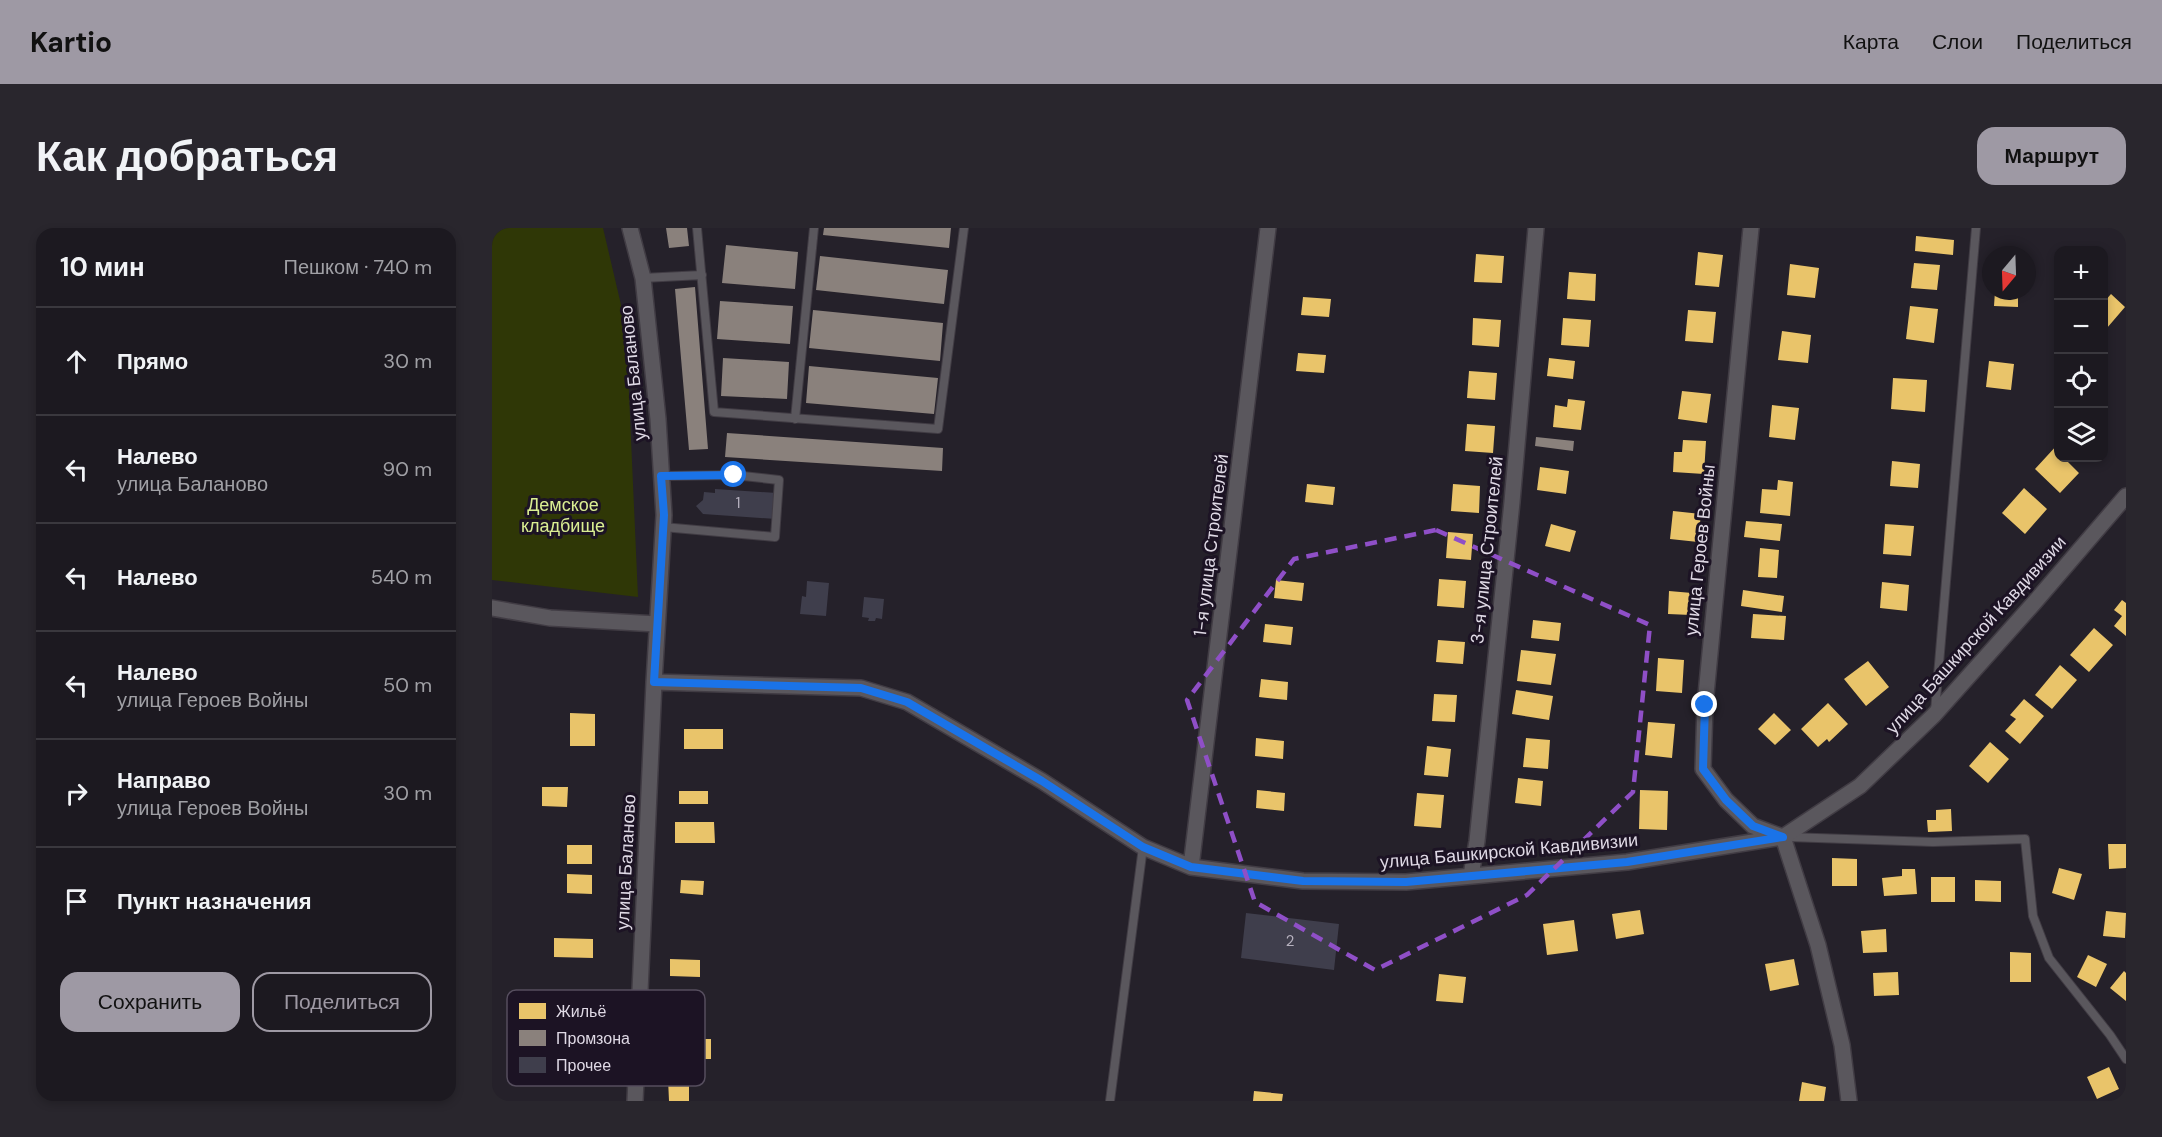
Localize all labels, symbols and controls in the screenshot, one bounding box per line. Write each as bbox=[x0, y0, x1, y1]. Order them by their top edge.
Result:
text: Kartio bbox=[30, 24, 112, 61]
text: Карта bbox=[1843, 28, 1899, 56]
text: Слои bbox=[1932, 28, 1983, 56]
text: Поделиться bbox=[2016, 28, 2132, 56]
button: Маршрут bbox=[1977, 127, 2126, 185]
text: Как добраться bbox=[36, 129, 338, 184]
north arrow bbox=[1982, 246, 2036, 300]
map controls bbox=[2054, 246, 2108, 462]
button: + bbox=[2054, 246, 2108, 300]
text: 10 мин bbox=[60, 250, 145, 284]
text: Пешком · 740 m bbox=[284, 254, 432, 280]
button: − bbox=[2054, 300, 2108, 354]
street label: улица Баланово bbox=[614, 304, 652, 442]
icon: ahead bbox=[60, 345, 93, 378]
text: Прямо bbox=[117, 347, 188, 376]
text: 30 m bbox=[383, 348, 432, 374]
button: locate bbox=[2054, 354, 2108, 408]
button: layers bbox=[2054, 408, 2108, 462]
text: Налево bbox=[117, 442, 198, 471]
street label: 1-я улица Строителей bbox=[1188, 452, 1234, 638]
icon: left bbox=[60, 453, 93, 486]
street label: 3-я улица Строителей bbox=[1465, 455, 1509, 645]
text: 90 m bbox=[383, 456, 432, 482]
route start bbox=[720, 461, 746, 487]
street label: улица Героев Войны bbox=[1679, 463, 1721, 637]
text: улица Баланово bbox=[117, 471, 268, 497]
park label: Демское кладбище bbox=[521, 493, 605, 538]
house number: 1 bbox=[736, 493, 740, 513]
street label: улица Башкирской Кавдивизии bbox=[1880, 531, 2072, 739]
icon: left bbox=[60, 561, 93, 594]
text: Налево bbox=[117, 563, 198, 592]
text: 540 m bbox=[371, 564, 432, 590]
text: Налево bbox=[117, 658, 198, 687]
icon: left bbox=[60, 669, 93, 702]
text: 50 m bbox=[383, 672, 432, 698]
text: улица Героев Войны bbox=[117, 687, 308, 713]
route end bbox=[1691, 691, 1717, 717]
text: Направо bbox=[117, 766, 211, 795]
icon: right bbox=[60, 777, 93, 810]
text: 30 m bbox=[383, 780, 432, 806]
street label: улица Баланово bbox=[610, 793, 642, 931]
text: улица Героев Войны bbox=[117, 795, 308, 821]
street label: улица Башкирской Кавдивизии bbox=[1379, 828, 1639, 874]
icon: arrive bbox=[60, 885, 93, 918]
text: Пункт назначения bbox=[117, 887, 312, 916]
house number: 2 bbox=[1286, 931, 1294, 951]
button: Сохранить bbox=[60, 972, 240, 1032]
button: Поделиться bbox=[252, 972, 432, 1032]
legend bbox=[507, 990, 705, 1086]
text: Жильё bbox=[556, 1001, 606, 1022]
text: Промзона bbox=[556, 1028, 630, 1049]
text: Прочее bbox=[556, 1055, 611, 1076]

